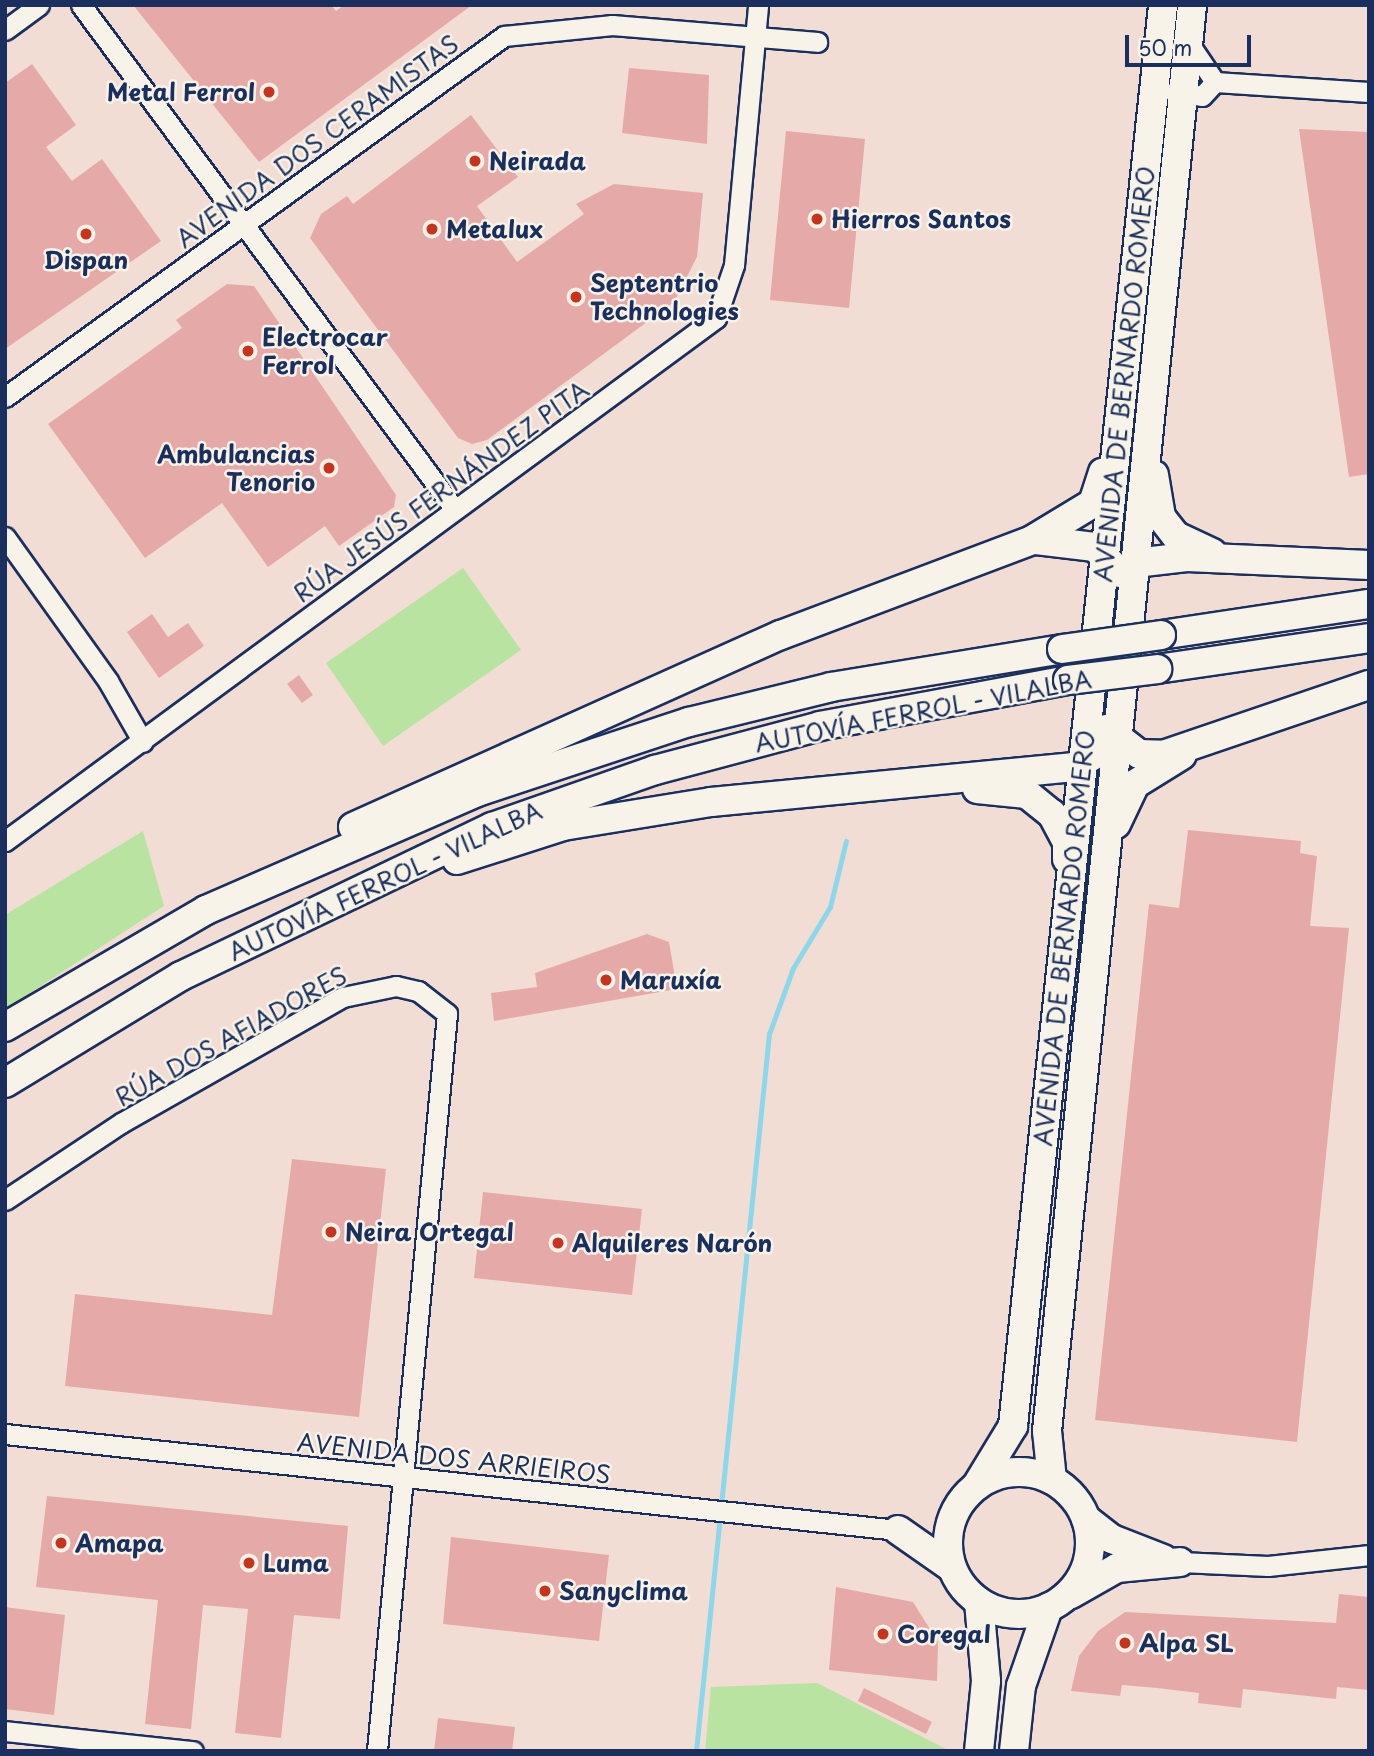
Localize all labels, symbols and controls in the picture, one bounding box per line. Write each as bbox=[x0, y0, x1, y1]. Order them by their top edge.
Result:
scale bar bbox=[1129, 21, 1255, 65]
street label: AVENIDA DOS CERAMISTAS bbox=[171, 30, 463, 252]
text: 50 m bbox=[1138, 31, 1192, 63]
place label: Metal Ferrol bbox=[105, 78, 255, 106]
marker: Metal Ferrol bbox=[261, 84, 277, 100]
place label: Neirada bbox=[489, 147, 586, 175]
marker: Neirada bbox=[467, 153, 483, 169]
street label: AVENIDA DE BERNARDO ROMERO bbox=[1088, 165, 1160, 583]
place label: Hierros Santos bbox=[831, 205, 1012, 233]
marker: Hierros Santos bbox=[809, 211, 825, 227]
place label: Metalux bbox=[446, 215, 543, 243]
marker: Metalux bbox=[424, 221, 440, 237]
marker: Dispan bbox=[78, 226, 94, 242]
place label: Dispan bbox=[44, 246, 128, 274]
place label: Septentrio Technologies bbox=[590, 269, 739, 325]
marker: Septentrio Technologies bbox=[568, 289, 584, 305]
place label: Electrocar Ferrol bbox=[262, 323, 388, 379]
marker: Electrocar Ferrol bbox=[240, 343, 256, 359]
street label: RÚA JESÚS FERNÁNDEZ PITA bbox=[287, 373, 595, 609]
place label: Ambulancias Tenorio bbox=[157, 440, 315, 496]
marker: Ambulancias Tenorio bbox=[321, 460, 337, 476]
street label: AUTOVÍA FERROL - VILALBA bbox=[751, 664, 1095, 758]
street label: AVENIDA DE BERNARDO ROMERO bbox=[1028, 729, 1100, 1147]
street label: AUTOVÍA FERROL - VILALBA bbox=[223, 795, 547, 967]
street label: RÚA DOS AFIADORES bbox=[108, 959, 354, 1113]
place label: Maruxía bbox=[620, 966, 721, 994]
marker: Maruxía bbox=[598, 972, 614, 988]
place label: Neira Ortegal bbox=[345, 1218, 513, 1246]
marker: Neira Ortegal bbox=[323, 1224, 339, 1240]
place label: Alquileres Narón bbox=[572, 1229, 772, 1257]
marker: Alquileres Narón bbox=[550, 1235, 566, 1251]
street label: AVENIDA DOS ARRIEIROS bbox=[297, 1427, 611, 1489]
place label: Amapa bbox=[75, 1529, 164, 1557]
marker: Amapa bbox=[53, 1535, 69, 1551]
place label: Luma bbox=[263, 1549, 329, 1577]
marker: Luma bbox=[241, 1555, 257, 1571]
place label: Sanyclima bbox=[559, 1577, 688, 1605]
marker: Sanyclima bbox=[537, 1583, 553, 1599]
place label: Coregal bbox=[897, 1620, 991, 1648]
marker: Coregal bbox=[875, 1626, 891, 1642]
place label: Alpa SL bbox=[1139, 1629, 1234, 1657]
marker: Alpa SL bbox=[1117, 1635, 1133, 1651]

